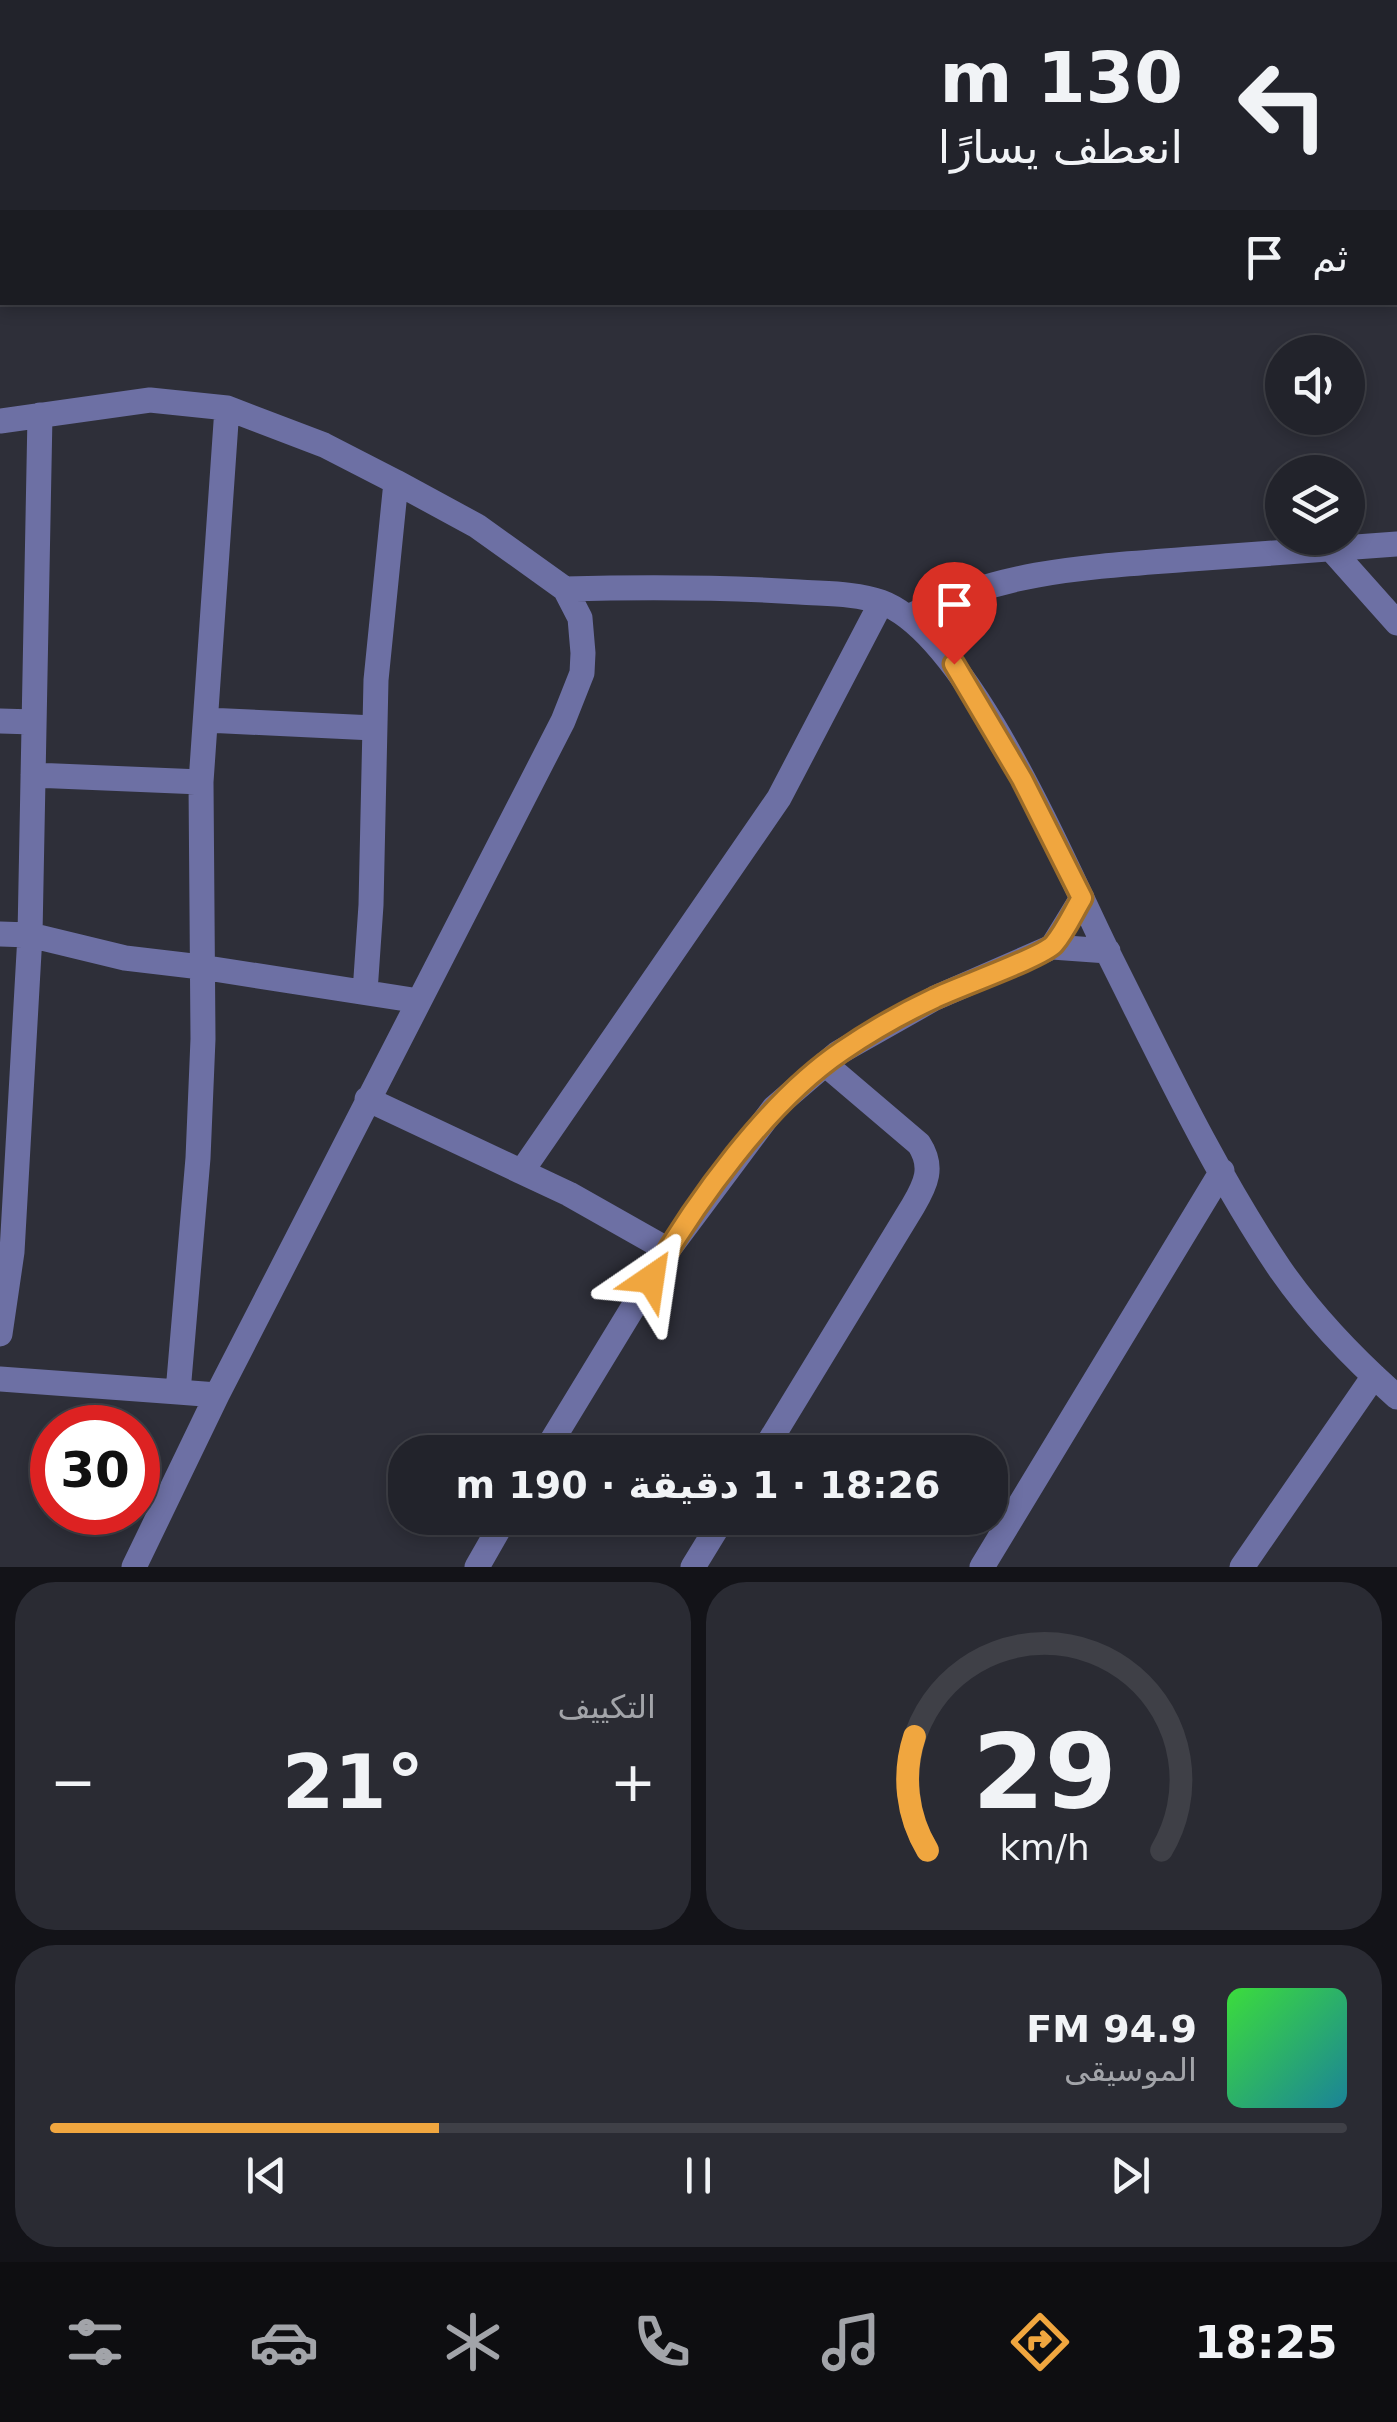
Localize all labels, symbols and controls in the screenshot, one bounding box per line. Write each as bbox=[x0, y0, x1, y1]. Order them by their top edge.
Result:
text: 130 m bbox=[940, 37, 1183, 119]
icon: left bbox=[1218, 40, 1348, 170]
text: انعطف يسارًا bbox=[938, 121, 1183, 174]
icon: arrive bbox=[1237, 230, 1292, 285]
text: ثم bbox=[1312, 236, 1348, 280]
map controls bbox=[1265, 335, 1365, 555]
button: sound bbox=[1265, 335, 1365, 435]
button: layers bbox=[1265, 455, 1365, 555]
pin bbox=[912, 562, 997, 665]
icon: arrive bbox=[927, 577, 982, 632]
position arrow bbox=[599, 1227, 703, 1331]
speed limit sign: 30 bbox=[30, 1405, 160, 1535]
text: 18:26 · 1 دقيقة · 190 m bbox=[456, 1463, 940, 1507]
text: التكييف bbox=[558, 1688, 656, 1726]
text: 29 bbox=[972, 1711, 1116, 1833]
text: 21° bbox=[282, 1738, 424, 1826]
text: − bbox=[50, 1750, 96, 1814]
text: + bbox=[610, 1750, 656, 1814]
text: km/h bbox=[999, 1827, 1089, 1868]
text: 94.9 FM bbox=[1026, 2007, 1197, 2051]
text: الموسيقى bbox=[1064, 2051, 1197, 2089]
icon: previous bbox=[239, 2148, 294, 2203]
icon: pause bbox=[671, 2148, 726, 2203]
icon: next bbox=[1103, 2148, 1158, 2203]
icon: filters bbox=[60, 2307, 130, 2377]
icon: car bbox=[249, 2307, 319, 2377]
icon: climate bbox=[438, 2307, 508, 2377]
icon: phone bbox=[627, 2307, 697, 2377]
icon: music bbox=[816, 2307, 886, 2377]
icon: directions bbox=[1005, 2307, 1075, 2377]
text: 18:25 bbox=[1194, 2316, 1337, 2369]

